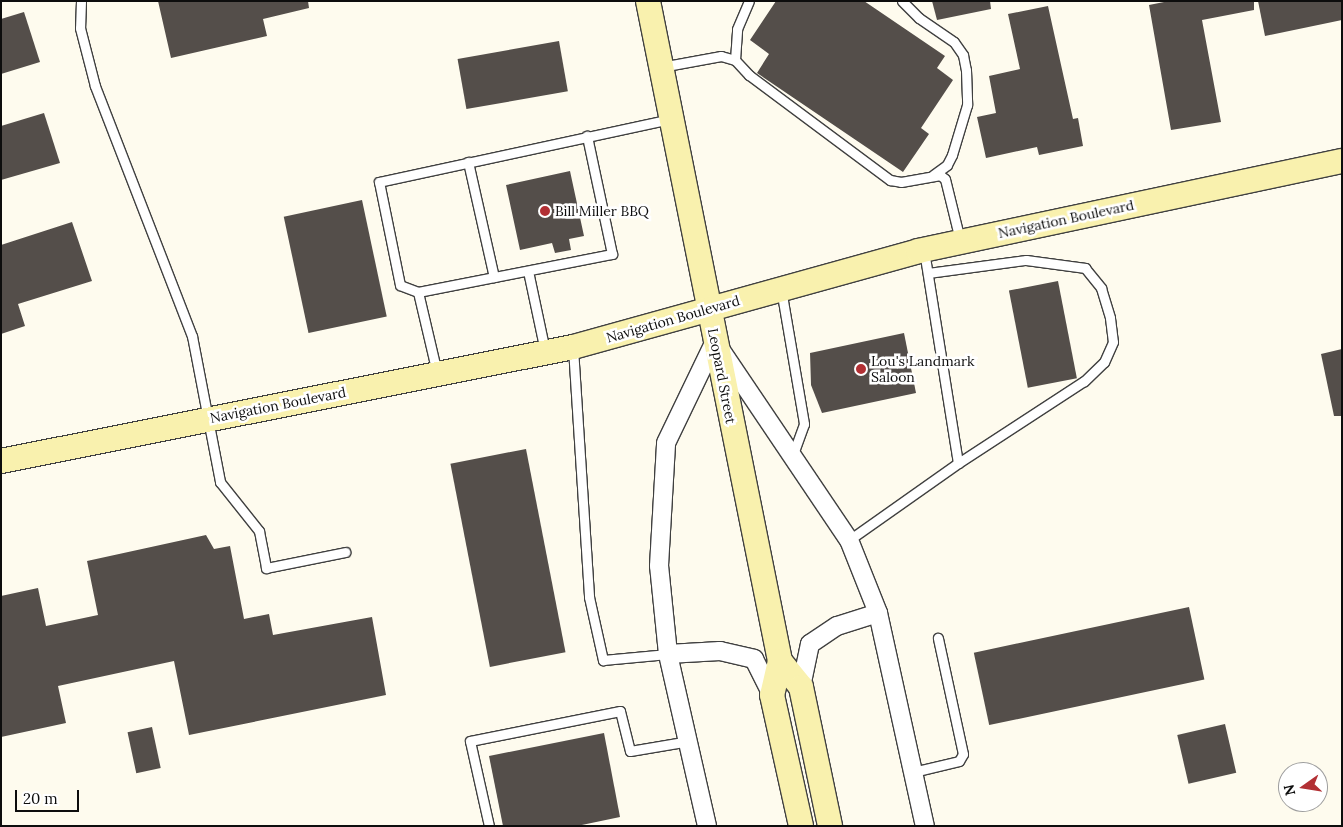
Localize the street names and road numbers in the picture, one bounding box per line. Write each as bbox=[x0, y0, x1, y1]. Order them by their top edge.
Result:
street label: Navigation Boulevard bbox=[997, 196, 1135, 242]
street label: Navigation Boulevard bbox=[604, 292, 742, 346]
street label: Leopard Street bbox=[704, 327, 740, 425]
street label: Navigation Boulevard bbox=[209, 384, 347, 426]

